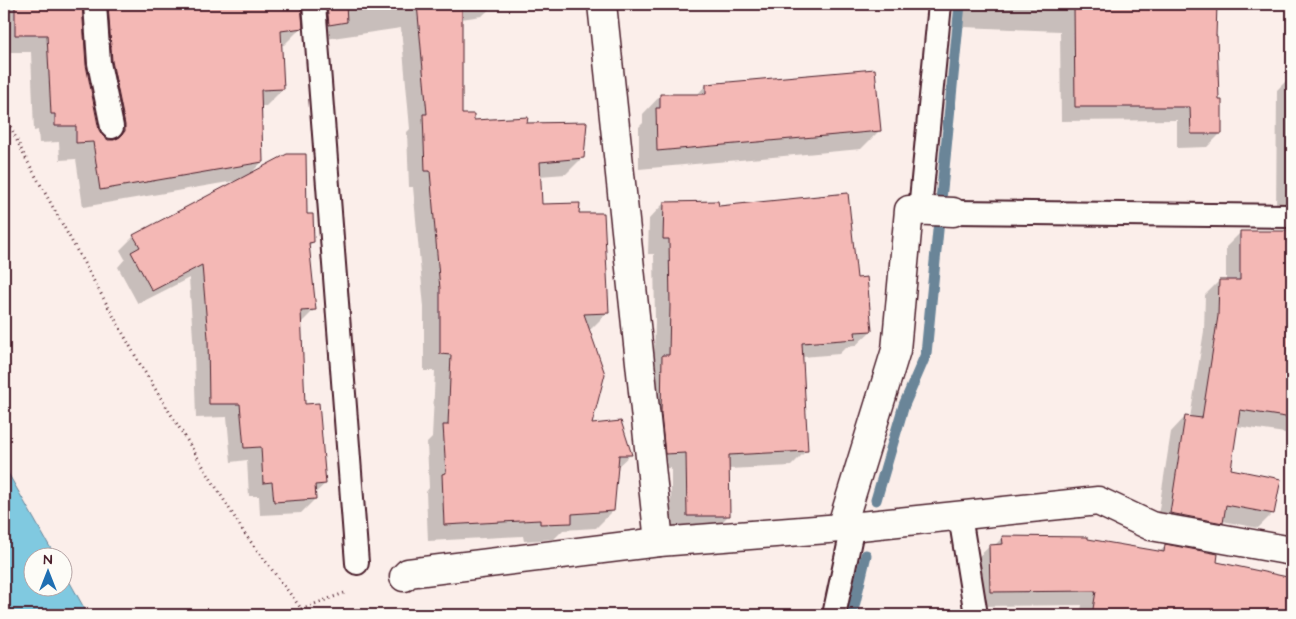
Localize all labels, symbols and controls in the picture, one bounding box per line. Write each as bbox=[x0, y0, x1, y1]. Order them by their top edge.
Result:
north arrow bbox=[22, 546, 72, 596]
text: N bbox=[44, 550, 53, 570]

